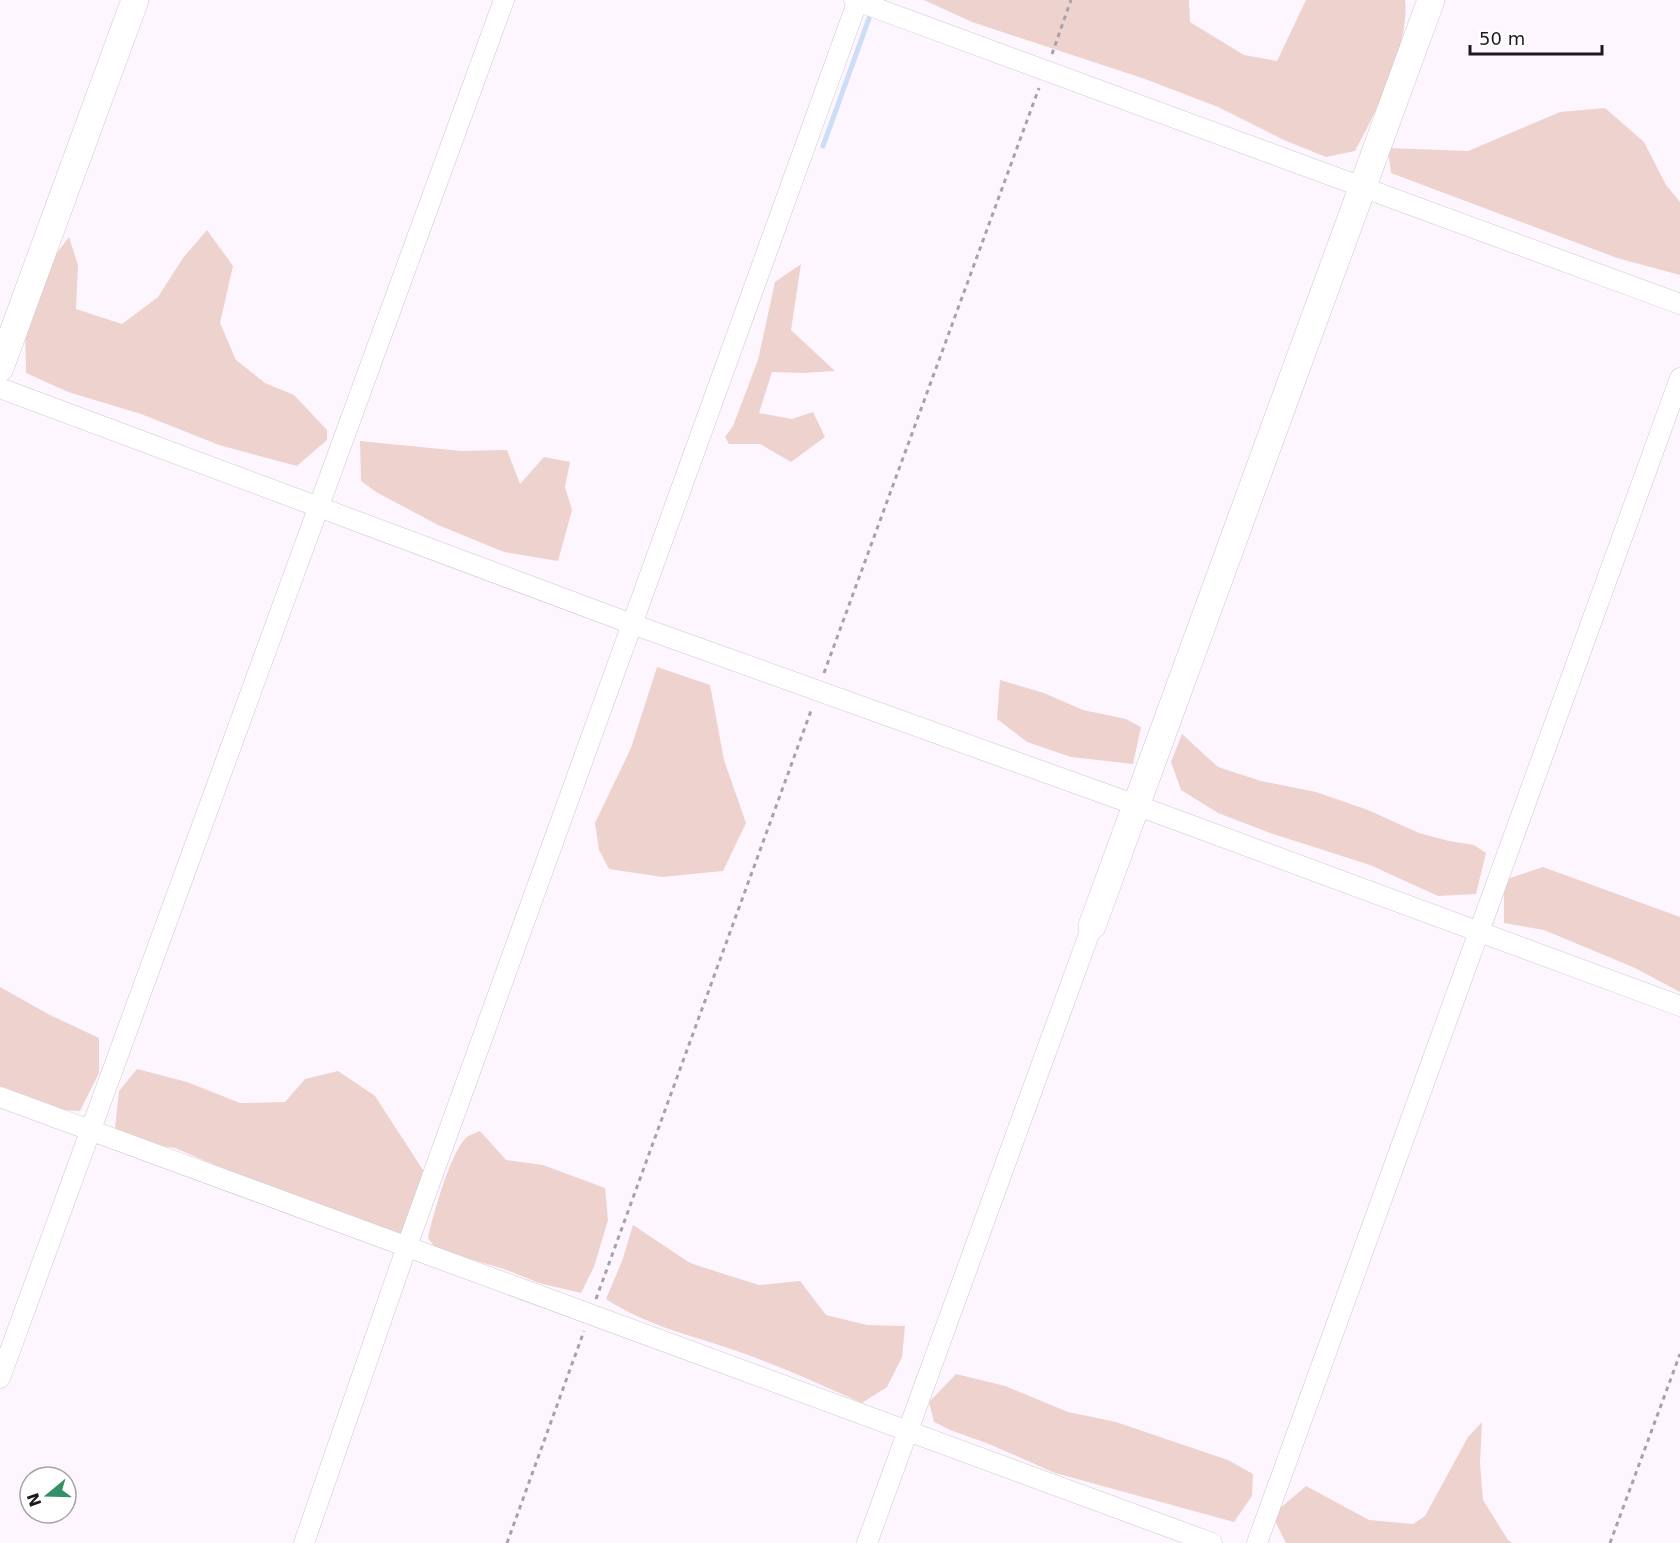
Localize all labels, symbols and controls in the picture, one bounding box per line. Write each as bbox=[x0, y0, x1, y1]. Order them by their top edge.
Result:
scale bar bbox=[1470, 18, 1602, 56]
text: 50 m bbox=[1479, 28, 1525, 49]
north arrow bbox=[18, 1465, 78, 1525]
text: N bbox=[23, 1490, 45, 1509]

